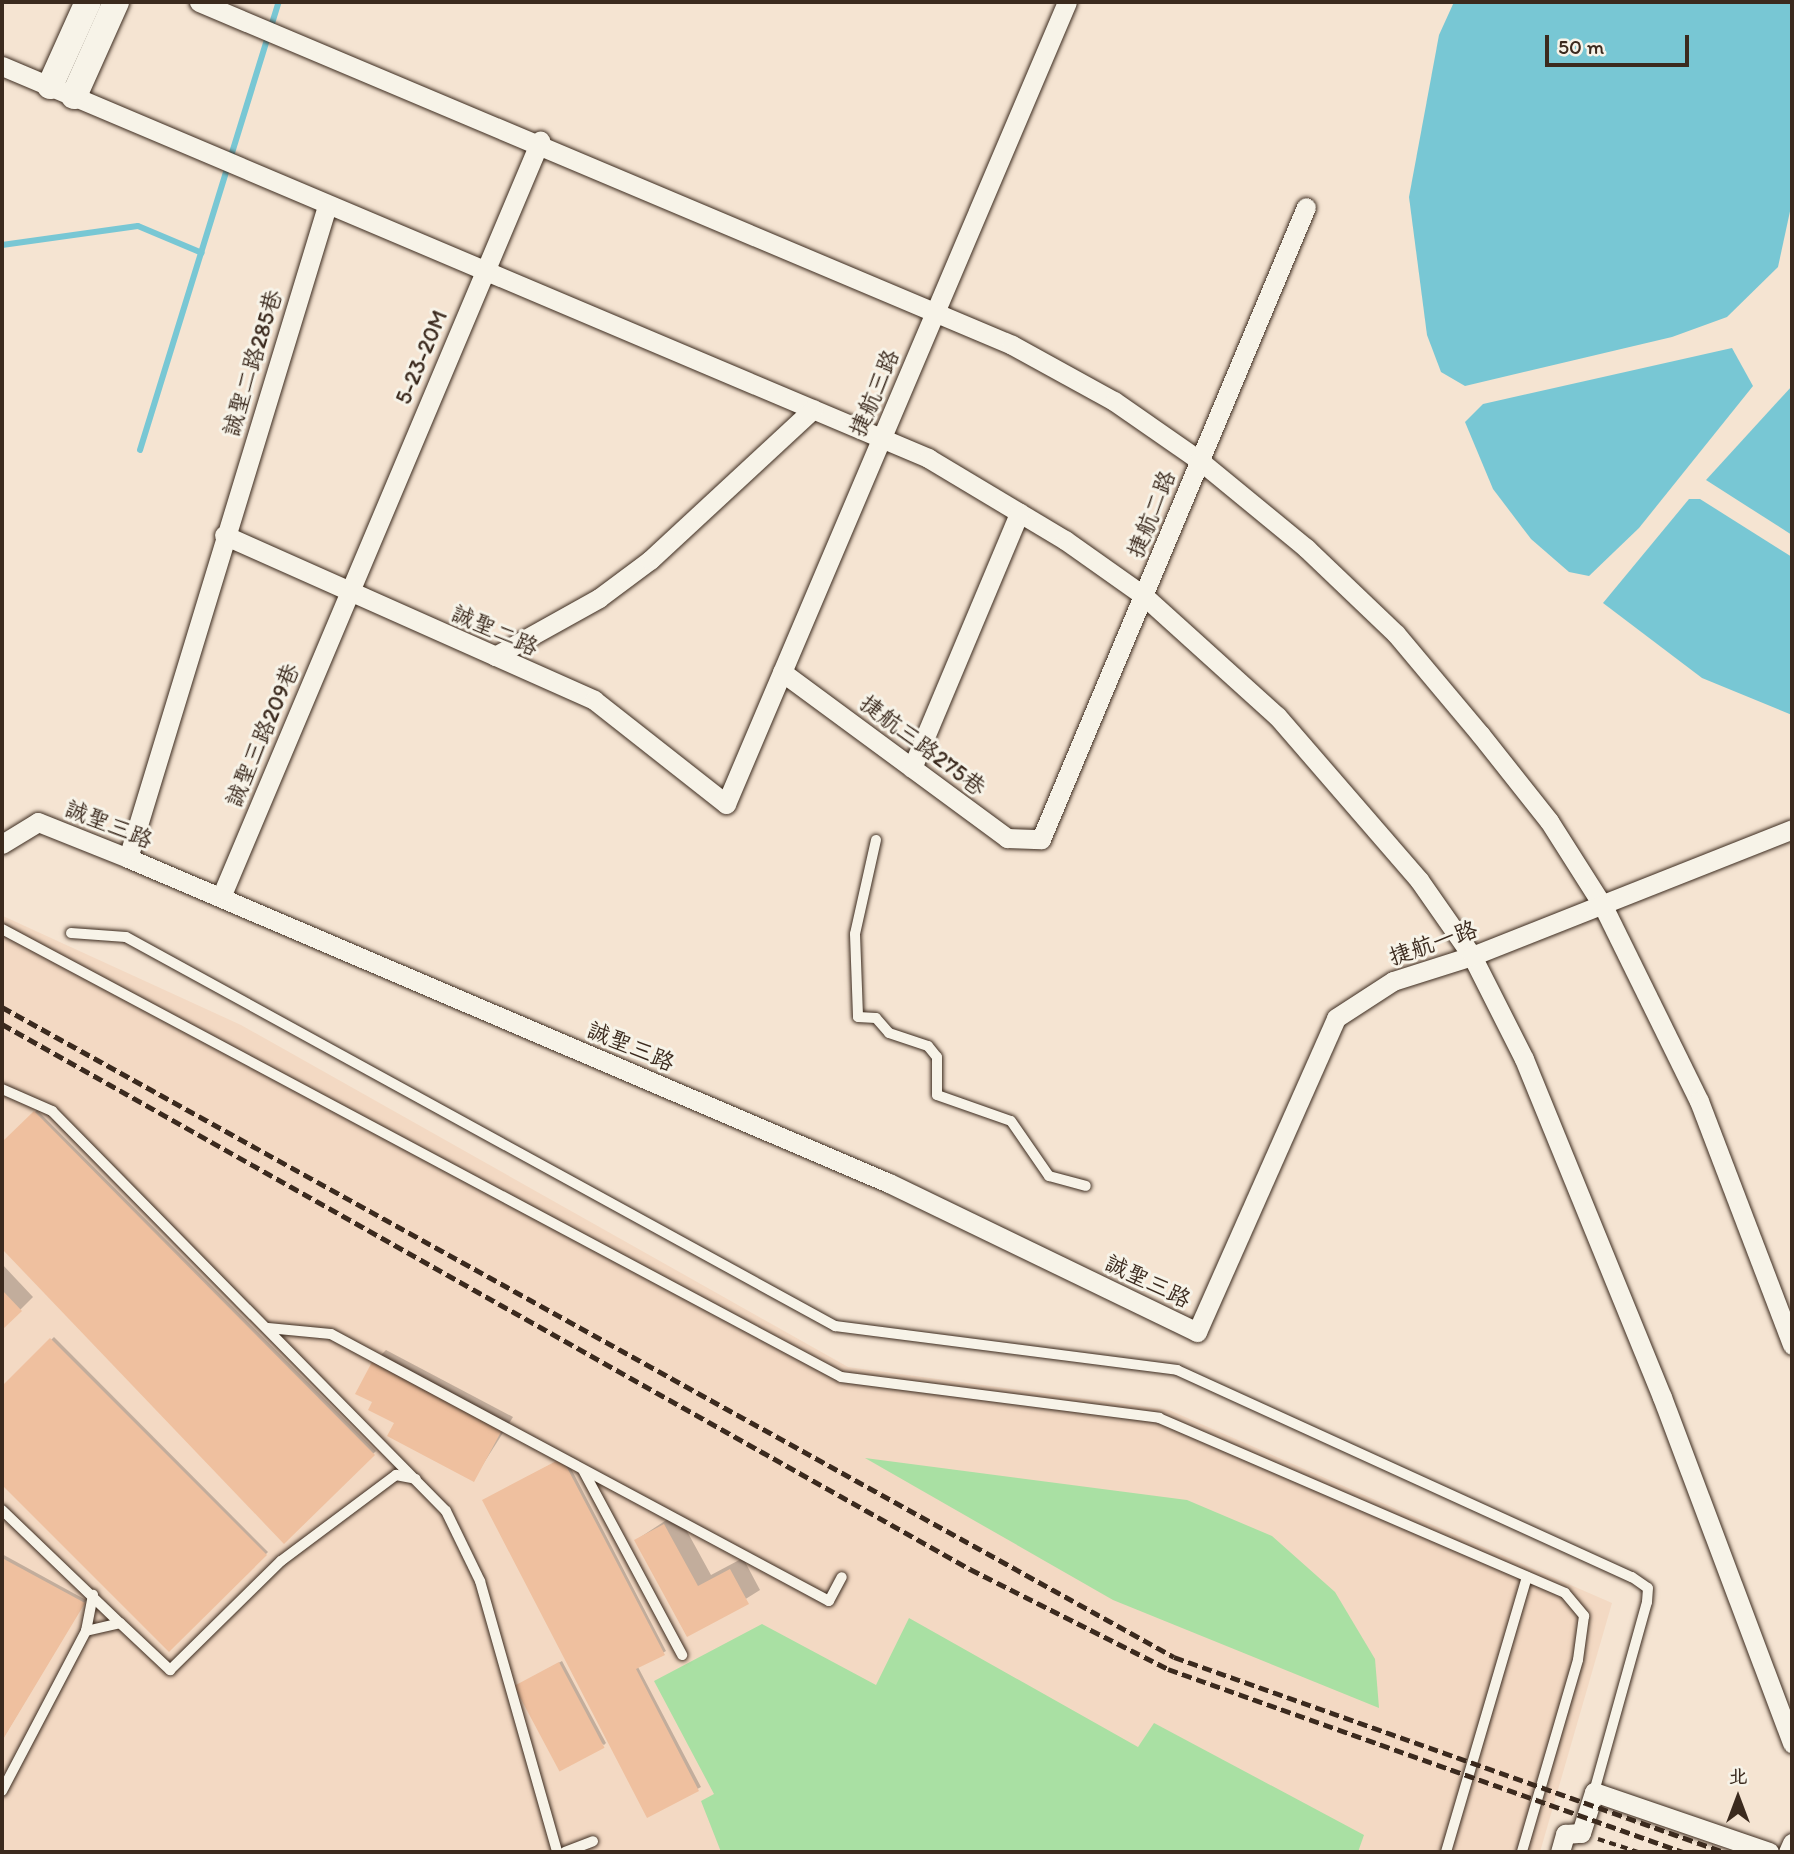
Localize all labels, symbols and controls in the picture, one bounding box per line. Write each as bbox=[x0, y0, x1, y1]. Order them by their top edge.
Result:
scale bar bbox=[1549, 21, 1692, 65]
text: 50 m bbox=[1558, 34, 1604, 59]
street label: 誠聖二路285巷 bbox=[217, 286, 287, 440]
street label: 5-23-20M bbox=[389, 306, 453, 408]
street label: 捷航三路 bbox=[843, 345, 905, 441]
street label: 捷航二路 bbox=[1121, 466, 1181, 562]
street label: 誠聖二路 bbox=[447, 599, 543, 661]
street label: 誠聖三路209巷 bbox=[219, 659, 305, 811]
street label: 捷航三路275巷 bbox=[855, 689, 991, 801]
street label: 誠聖三路 bbox=[61, 794, 157, 854]
street label: 捷航一路 bbox=[1385, 915, 1481, 971]
street label: 誠聖三路 bbox=[583, 1015, 679, 1077]
street label: 誠聖三路 bbox=[1101, 1248, 1195, 1314]
north arrow bbox=[1703, 1763, 1773, 1833]
text: 北 bbox=[1728, 1765, 1748, 1788]

